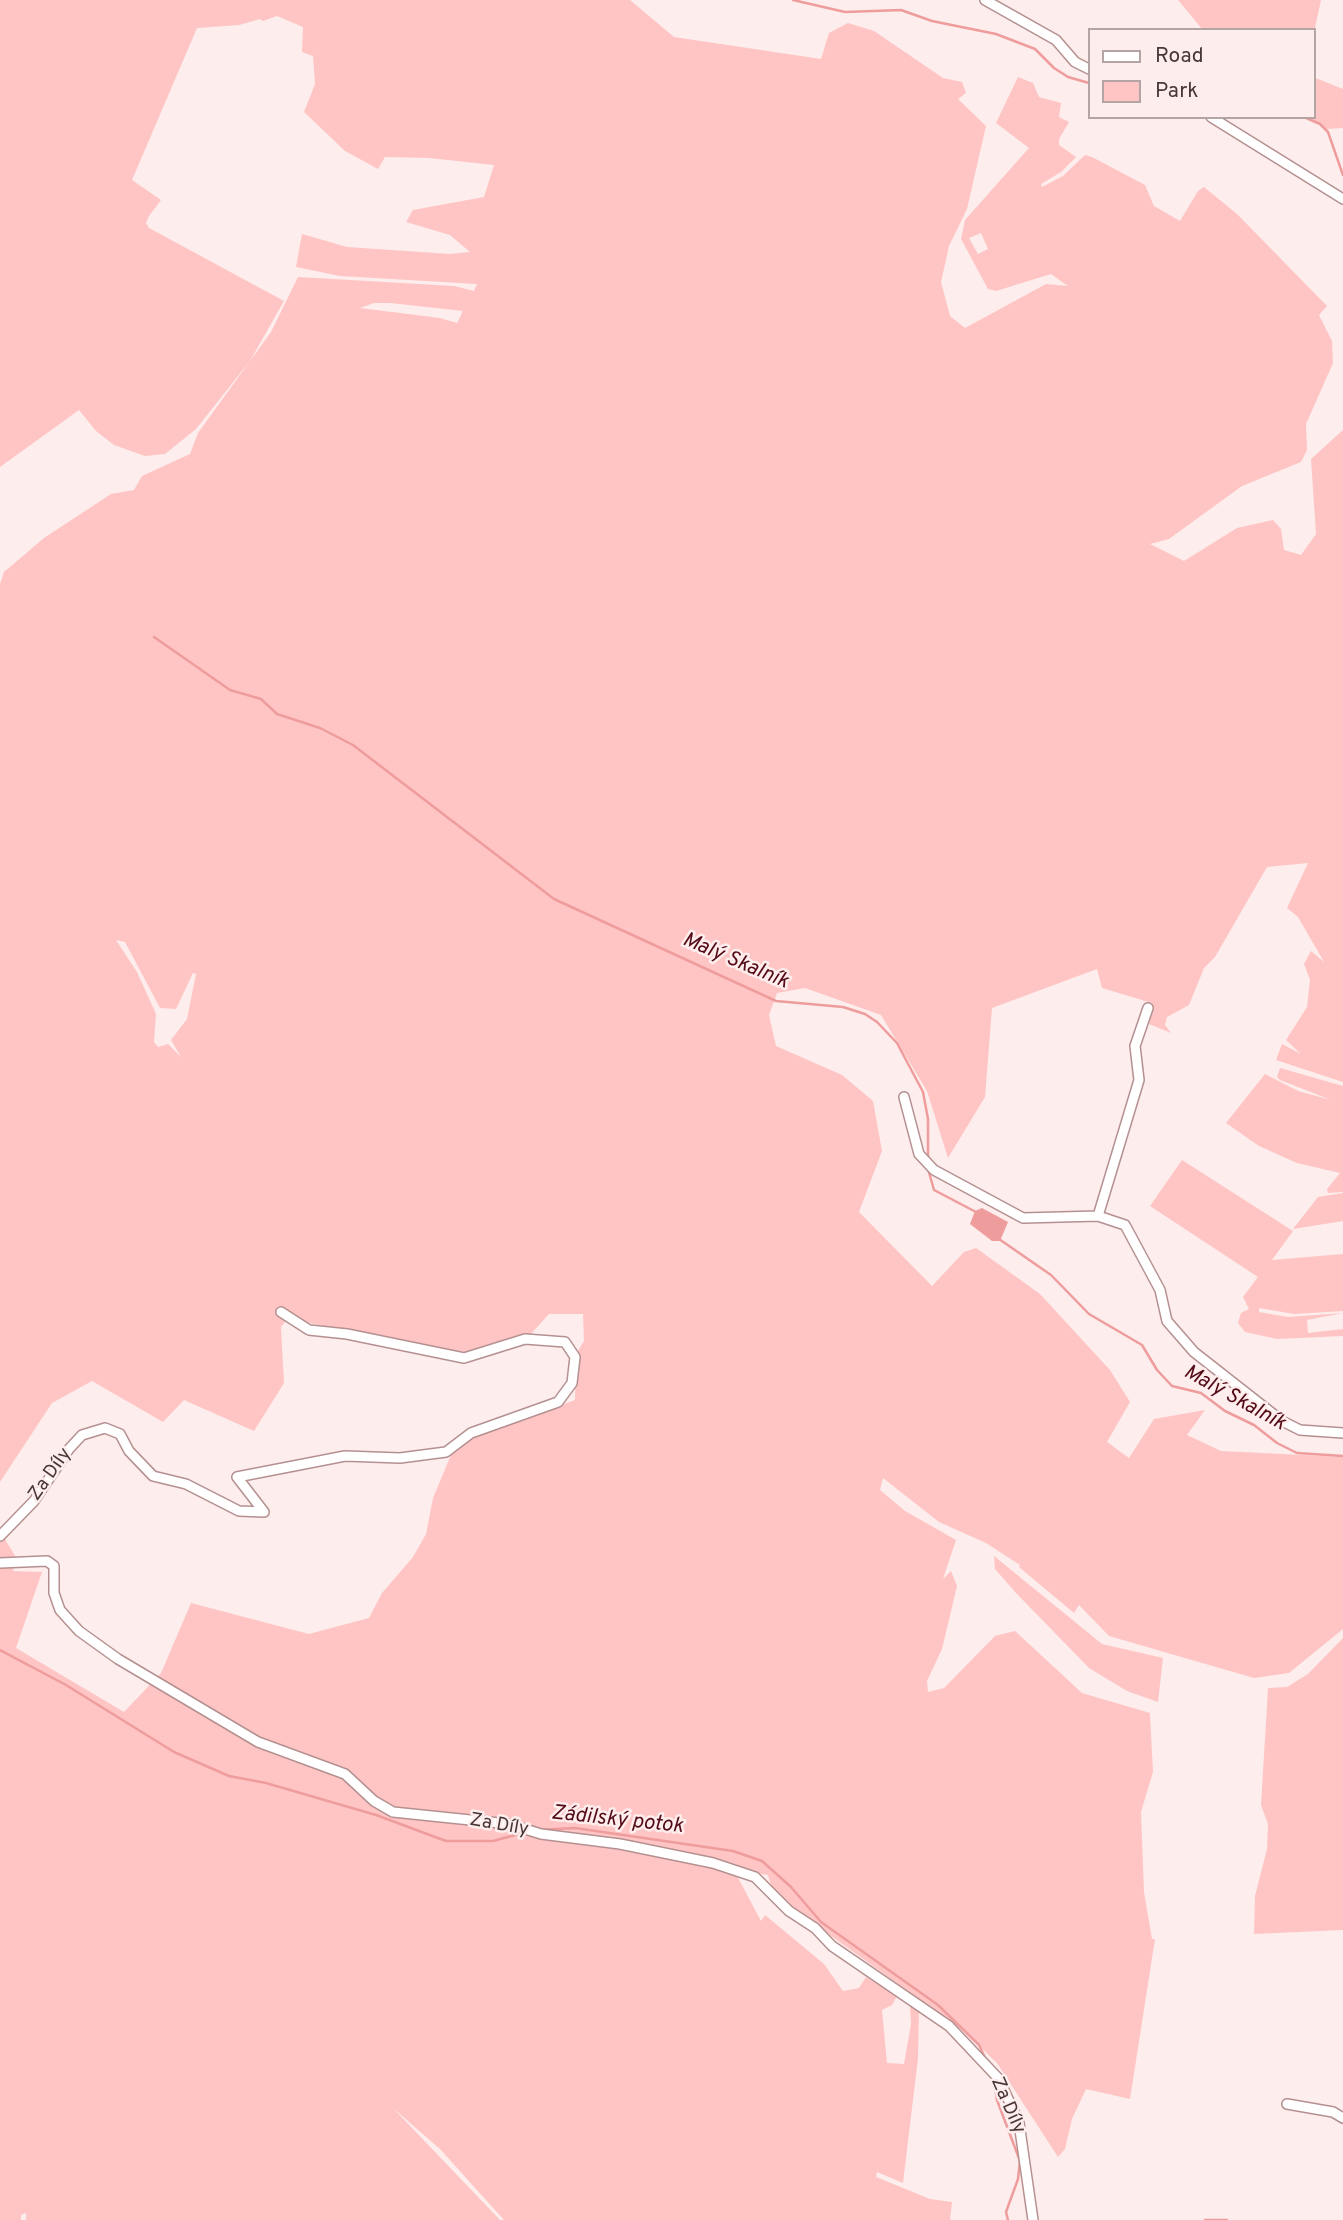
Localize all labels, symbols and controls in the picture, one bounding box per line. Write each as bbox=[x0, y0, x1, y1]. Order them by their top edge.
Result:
legend bbox=[1088, 28, 1315, 119]
text: Road bbox=[1155, 43, 1204, 70]
text: Park bbox=[1155, 78, 1198, 105]
water label: Malý Skalník bbox=[678, 928, 792, 996]
water label: Malý Skalník bbox=[1179, 1361, 1289, 1437]
street label: Za Díly bbox=[25, 1444, 77, 1506]
water label: Zádilský potok bbox=[550, 1802, 684, 1840]
street label: Za Díly bbox=[468, 1810, 530, 1842]
street label: Za Díly bbox=[984, 2074, 1030, 2138]

